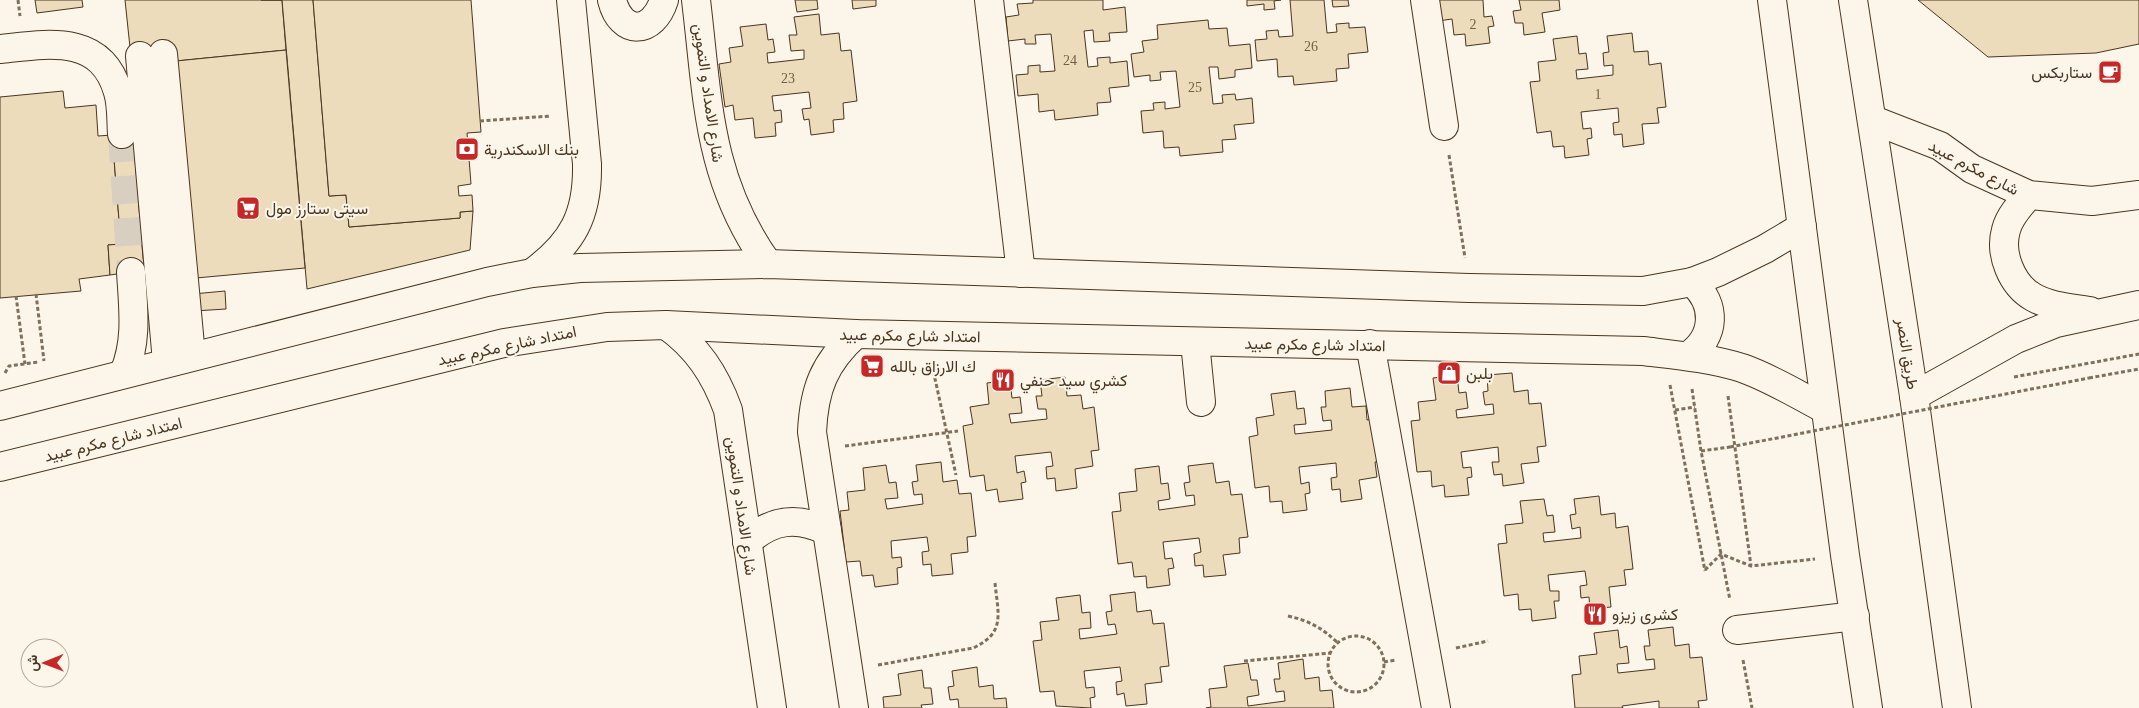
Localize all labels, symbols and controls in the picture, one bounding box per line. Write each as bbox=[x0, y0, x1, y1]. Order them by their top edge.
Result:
house number: 2 bbox=[1470, 17, 1477, 32]
street label: شارع الامداد و التموين bbox=[687, 23, 727, 164]
house number: 26 bbox=[1304, 39, 1318, 54]
house number: 24 bbox=[1063, 53, 1077, 68]
cafe icon: ستاربكس bbox=[2097, 59, 2123, 85]
place label: ستاربكس bbox=[2031, 64, 2092, 83]
house number: 23 bbox=[781, 71, 795, 86]
house number: 25 bbox=[1188, 80, 1202, 95]
house number: 1 bbox=[1595, 87, 1602, 102]
bank icon: بنك الاسكندرية bbox=[454, 136, 480, 162]
street label: شارع مكرم عبيد bbox=[1924, 137, 2022, 201]
place label: بنك الاسكندرية bbox=[484, 141, 579, 160]
supermarket icon: سيتى ستارز مول bbox=[235, 195, 261, 221]
place label: سيتى ستارز مول bbox=[266, 200, 368, 219]
street label: طريق النصر bbox=[1891, 316, 1922, 391]
street label: امتداد شارع مكرم عبيد bbox=[436, 322, 579, 371]
street label: امتداد شارع مكرم عبيد bbox=[839, 326, 981, 348]
street label: امتداد شارع مكرم عبيد bbox=[1244, 335, 1386, 357]
supermarket icon: ك الارزاق بالله bbox=[859, 353, 885, 379]
place label: ك الارزاق بالله bbox=[890, 358, 976, 377]
shop icon: بلبن bbox=[1436, 360, 1462, 386]
place label: بلبن bbox=[1466, 365, 1493, 384]
restaurant icon: كشري سيد حنفي bbox=[990, 367, 1016, 393]
place label: كشري سيد حنفي bbox=[1020, 372, 1127, 394]
street label: امتداد شارع مكرم عبيد bbox=[42, 414, 184, 468]
street label: شارع الامداد و التموين bbox=[720, 436, 760, 577]
restaurant icon: كشرى زيزو bbox=[1582, 601, 1608, 627]
place label: كشرى زيزو bbox=[1612, 606, 1678, 625]
north arrow bbox=[20, 638, 70, 688]
text: ش bbox=[25, 654, 41, 672]

